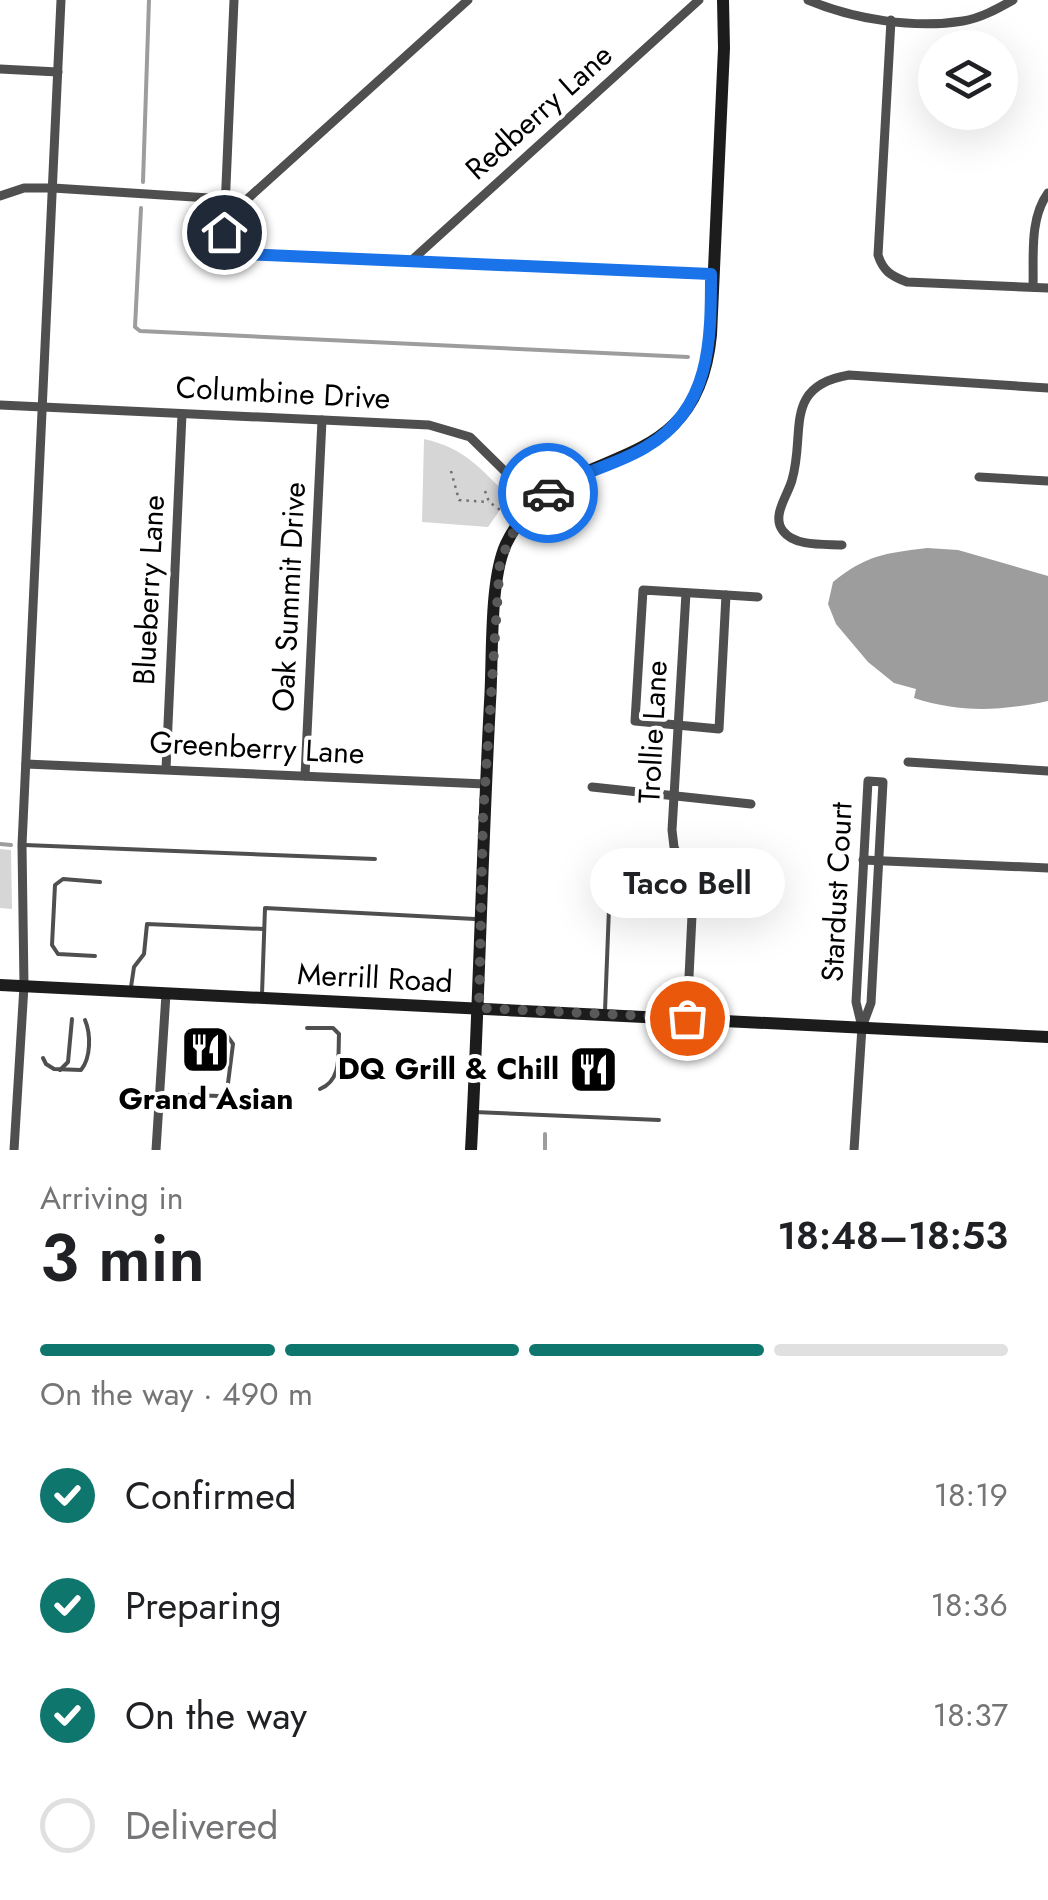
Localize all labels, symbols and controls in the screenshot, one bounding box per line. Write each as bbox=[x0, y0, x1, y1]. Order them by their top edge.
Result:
map controls bbox=[918, 30, 1018, 130]
button: layers bbox=[918, 30, 1018, 130]
street label: Redberry Lane bbox=[456, 34, 622, 189]
pin bbox=[182, 190, 267, 275]
icon: home bbox=[197, 205, 252, 260]
street label: Columbine Drive bbox=[175, 365, 391, 420]
courier bbox=[498, 443, 598, 543]
icon: car bbox=[521, 466, 576, 521]
street label: Oak Summit Drive bbox=[261, 481, 316, 713]
street label: Blueberry Lane bbox=[122, 494, 175, 686]
street label: Trollie Lane bbox=[627, 659, 678, 804]
street label: Greenberry Lane bbox=[148, 720, 366, 775]
street label: Stardust Court bbox=[810, 800, 863, 983]
callout: Taco Bell bbox=[590, 848, 784, 918]
text: Taco Bell bbox=[623, 860, 752, 906]
street label: Merrill Road bbox=[296, 952, 454, 1003]
pin bbox=[645, 976, 730, 1061]
icon: bag bbox=[660, 991, 715, 1046]
restaurant icon: Grand Asian bbox=[180, 1024, 232, 1076]
restaurant icon: DQ Grill & Chill bbox=[568, 1043, 620, 1095]
place label: DQ Grill & Chill bbox=[338, 1047, 559, 1090]
place label: Grand Asian bbox=[118, 1077, 294, 1120]
text: Arriving in bbox=[40, 1175, 184, 1221]
text: 18:48–18:53 bbox=[777, 1208, 1008, 1263]
text: 3 min bbox=[40, 1211, 205, 1305]
text: On the way · 490 m bbox=[40, 1371, 313, 1417]
icon: check bbox=[40, 1468, 95, 1523]
text: Confirmed bbox=[125, 1468, 296, 1523]
text: 18:19 bbox=[934, 1472, 1008, 1518]
icon: check bbox=[40, 1578, 95, 1633]
text: Preparing bbox=[125, 1578, 282, 1633]
text: 18:36 bbox=[931, 1582, 1008, 1628]
icon: check bbox=[40, 1688, 95, 1743]
text: On the way bbox=[125, 1688, 307, 1743]
text: 18:37 bbox=[933, 1692, 1008, 1738]
text: Delivered bbox=[125, 1798, 278, 1853]

